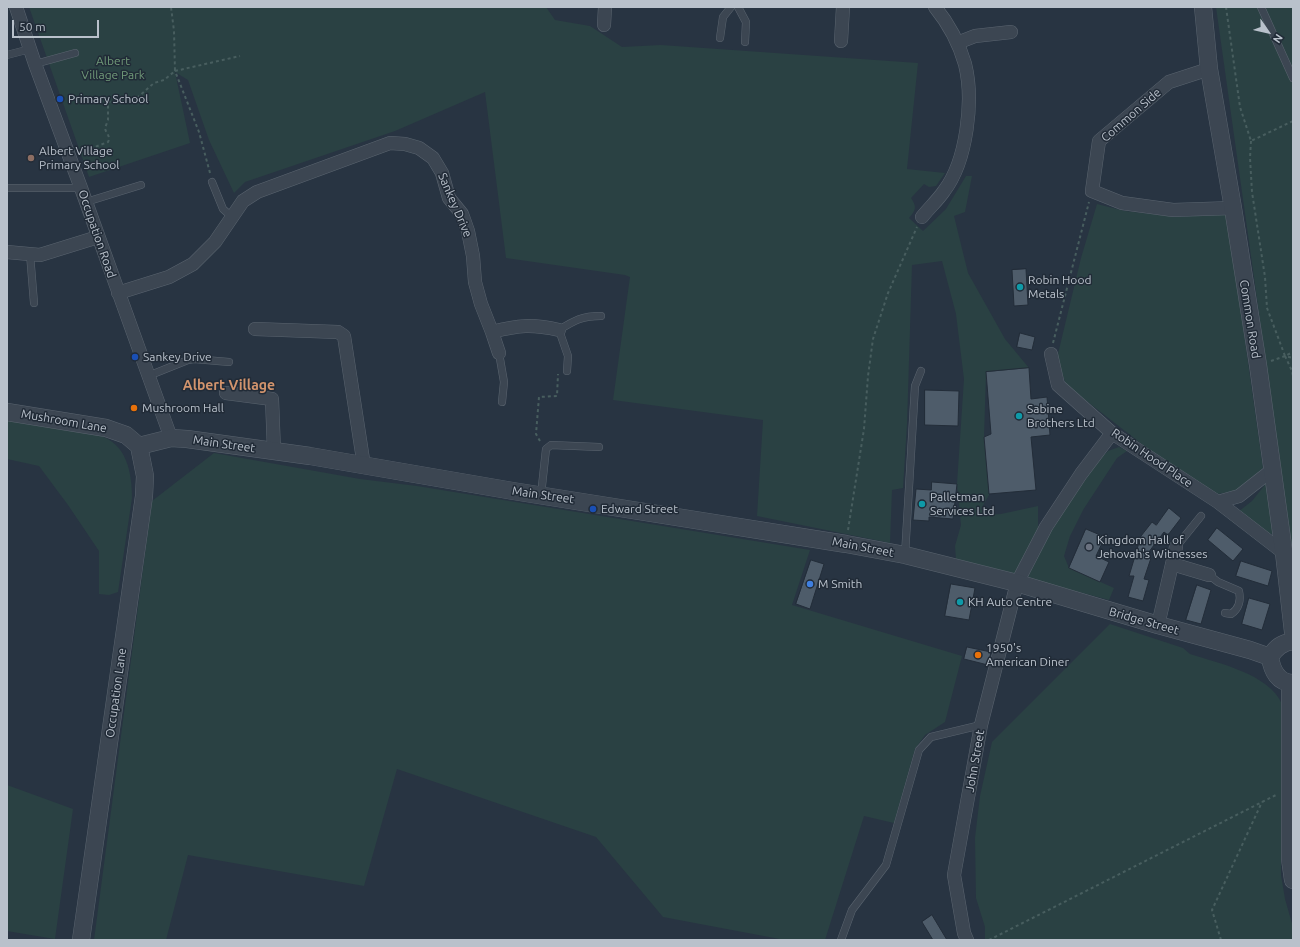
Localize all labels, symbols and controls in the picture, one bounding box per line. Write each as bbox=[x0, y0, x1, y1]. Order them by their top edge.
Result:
scale bar bbox=[14, 12, 101, 38]
north arrow bbox=[1248, 12, 1288, 52]
text: 50 m bbox=[19, 20, 46, 33]
text: N bbox=[1271, 32, 1285, 45]
park label: Albert Village Park bbox=[81, 54, 145, 82]
street label: Common Side bbox=[1098, 85, 1164, 145]
place label: Primary School bbox=[68, 92, 148, 106]
marker: Primary School bbox=[55, 94, 65, 104]
place label: Albert Village Primary School bbox=[39, 144, 119, 172]
marker: Albert Village Primary School bbox=[26, 153, 36, 163]
street label: Sankey Drive bbox=[435, 171, 475, 239]
street label: Occupation Road bbox=[75, 188, 119, 280]
place label: Robin Hood Metals bbox=[1028, 273, 1091, 301]
street label: Common Road bbox=[1237, 279, 1263, 359]
marker: Robin Hood Metals bbox=[1015, 282, 1025, 292]
place label: Sankey Drive bbox=[143, 350, 212, 364]
marker: Sankey Drive bbox=[130, 352, 140, 362]
district label: Albert Village bbox=[183, 377, 275, 393]
place label: Mushroom Hall bbox=[142, 401, 224, 415]
place label: Sabine Brothers Ltd bbox=[1027, 402, 1095, 430]
marker: Mushroom Hall bbox=[129, 403, 139, 413]
street label: Mushroom Lane bbox=[20, 406, 108, 436]
marker: Sabine Brothers Ltd bbox=[1014, 411, 1024, 421]
street label: Robin Hood Place bbox=[1109, 426, 1195, 490]
street label: Main Street bbox=[192, 433, 256, 455]
street label: Main Street bbox=[511, 484, 575, 506]
place label: Palletman Services Ltd bbox=[930, 490, 994, 518]
marker: Palletman Services Ltd bbox=[917, 499, 927, 509]
place label: Edward Street bbox=[601, 502, 678, 516]
marker: Edward Street bbox=[588, 504, 598, 514]
place label: Kingdom Hall of Jehovah's Witnesses bbox=[1097, 533, 1207, 561]
street label: Main Street bbox=[831, 534, 895, 560]
marker: Kingdom Hall of Jehovah's Witnesses bbox=[1084, 542, 1094, 552]
place label: M Smith bbox=[818, 577, 862, 591]
marker: M Smith bbox=[805, 579, 815, 589]
place label: KH Auto Centre bbox=[968, 595, 1052, 609]
marker: KH Auto Centre bbox=[955, 597, 965, 607]
street label: Bridge Street bbox=[1107, 604, 1181, 638]
place label: 1950's American Diner bbox=[986, 641, 1069, 669]
street label: Occupation Lane bbox=[103, 647, 129, 739]
marker: 1950's American Diner bbox=[973, 650, 983, 660]
street label: John Street bbox=[962, 729, 988, 793]

